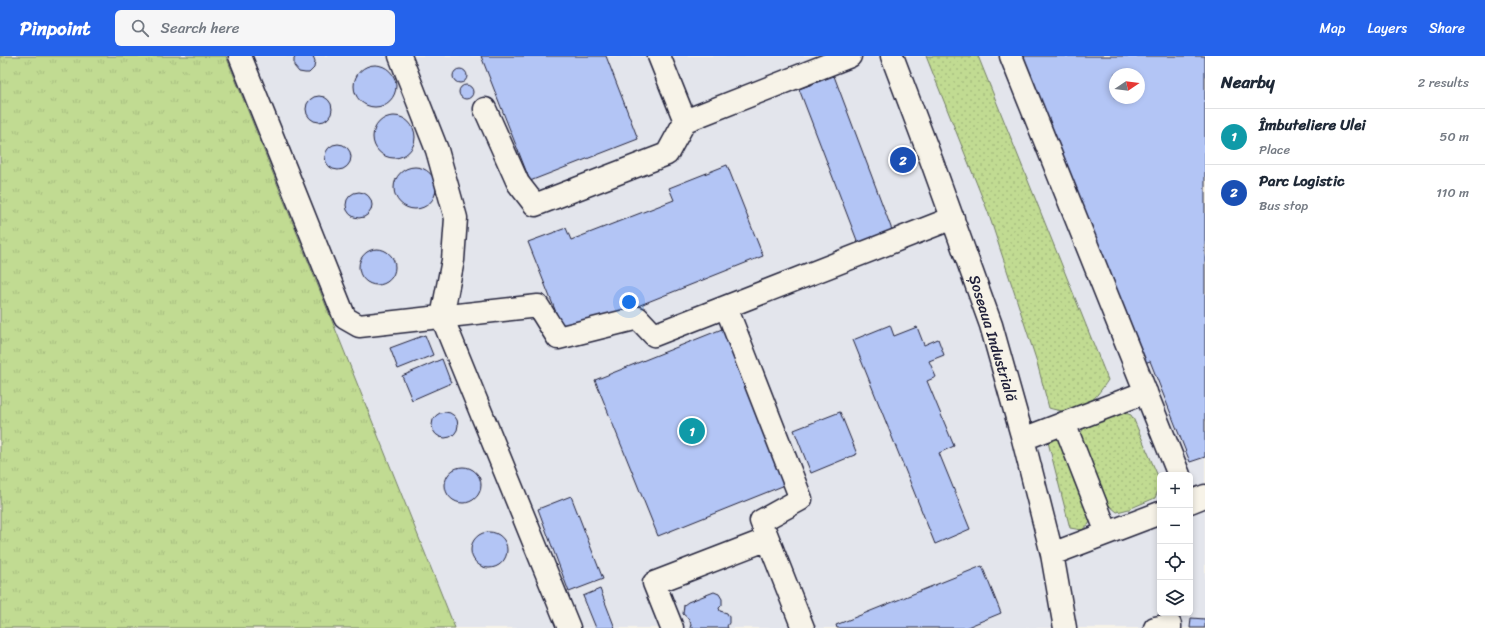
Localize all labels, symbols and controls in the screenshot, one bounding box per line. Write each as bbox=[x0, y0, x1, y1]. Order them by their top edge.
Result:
search box bbox=[115, 10, 395, 46]
text: Pinpoint bbox=[20, 12, 91, 45]
text: Search here bbox=[161, 15, 240, 41]
text: Map bbox=[1320, 16, 1345, 41]
text: Layers bbox=[1367, 16, 1407, 41]
text: Share bbox=[1429, 16, 1465, 41]
icon: search bbox=[129, 17, 151, 39]
text: Nearby bbox=[1221, 67, 1275, 97]
north arrow bbox=[1109, 68, 1145, 104]
text: 2 results bbox=[1418, 71, 1469, 94]
text: Îmbuteliere Ulei bbox=[1259, 112, 1366, 138]
text: 1 bbox=[1231, 125, 1237, 148]
text: 50 m bbox=[1439, 125, 1469, 148]
text: Place bbox=[1259, 138, 1290, 161]
pin: 2 bbox=[890, 145, 916, 175]
text: Parc Logistic bbox=[1259, 168, 1345, 194]
text: 2 bbox=[1230, 181, 1238, 204]
text: 110 m bbox=[1436, 181, 1469, 204]
text: Bus stop bbox=[1259, 194, 1308, 217]
street label: Șoseaua Industrială bbox=[961, 272, 1025, 405]
your location bbox=[619, 292, 639, 312]
pin: 1 bbox=[679, 416, 705, 446]
map controls bbox=[1157, 472, 1193, 616]
button: + bbox=[1157, 472, 1193, 508]
button: − bbox=[1157, 508, 1193, 544]
button: locate bbox=[1157, 544, 1193, 580]
button: layers bbox=[1157, 580, 1193, 616]

